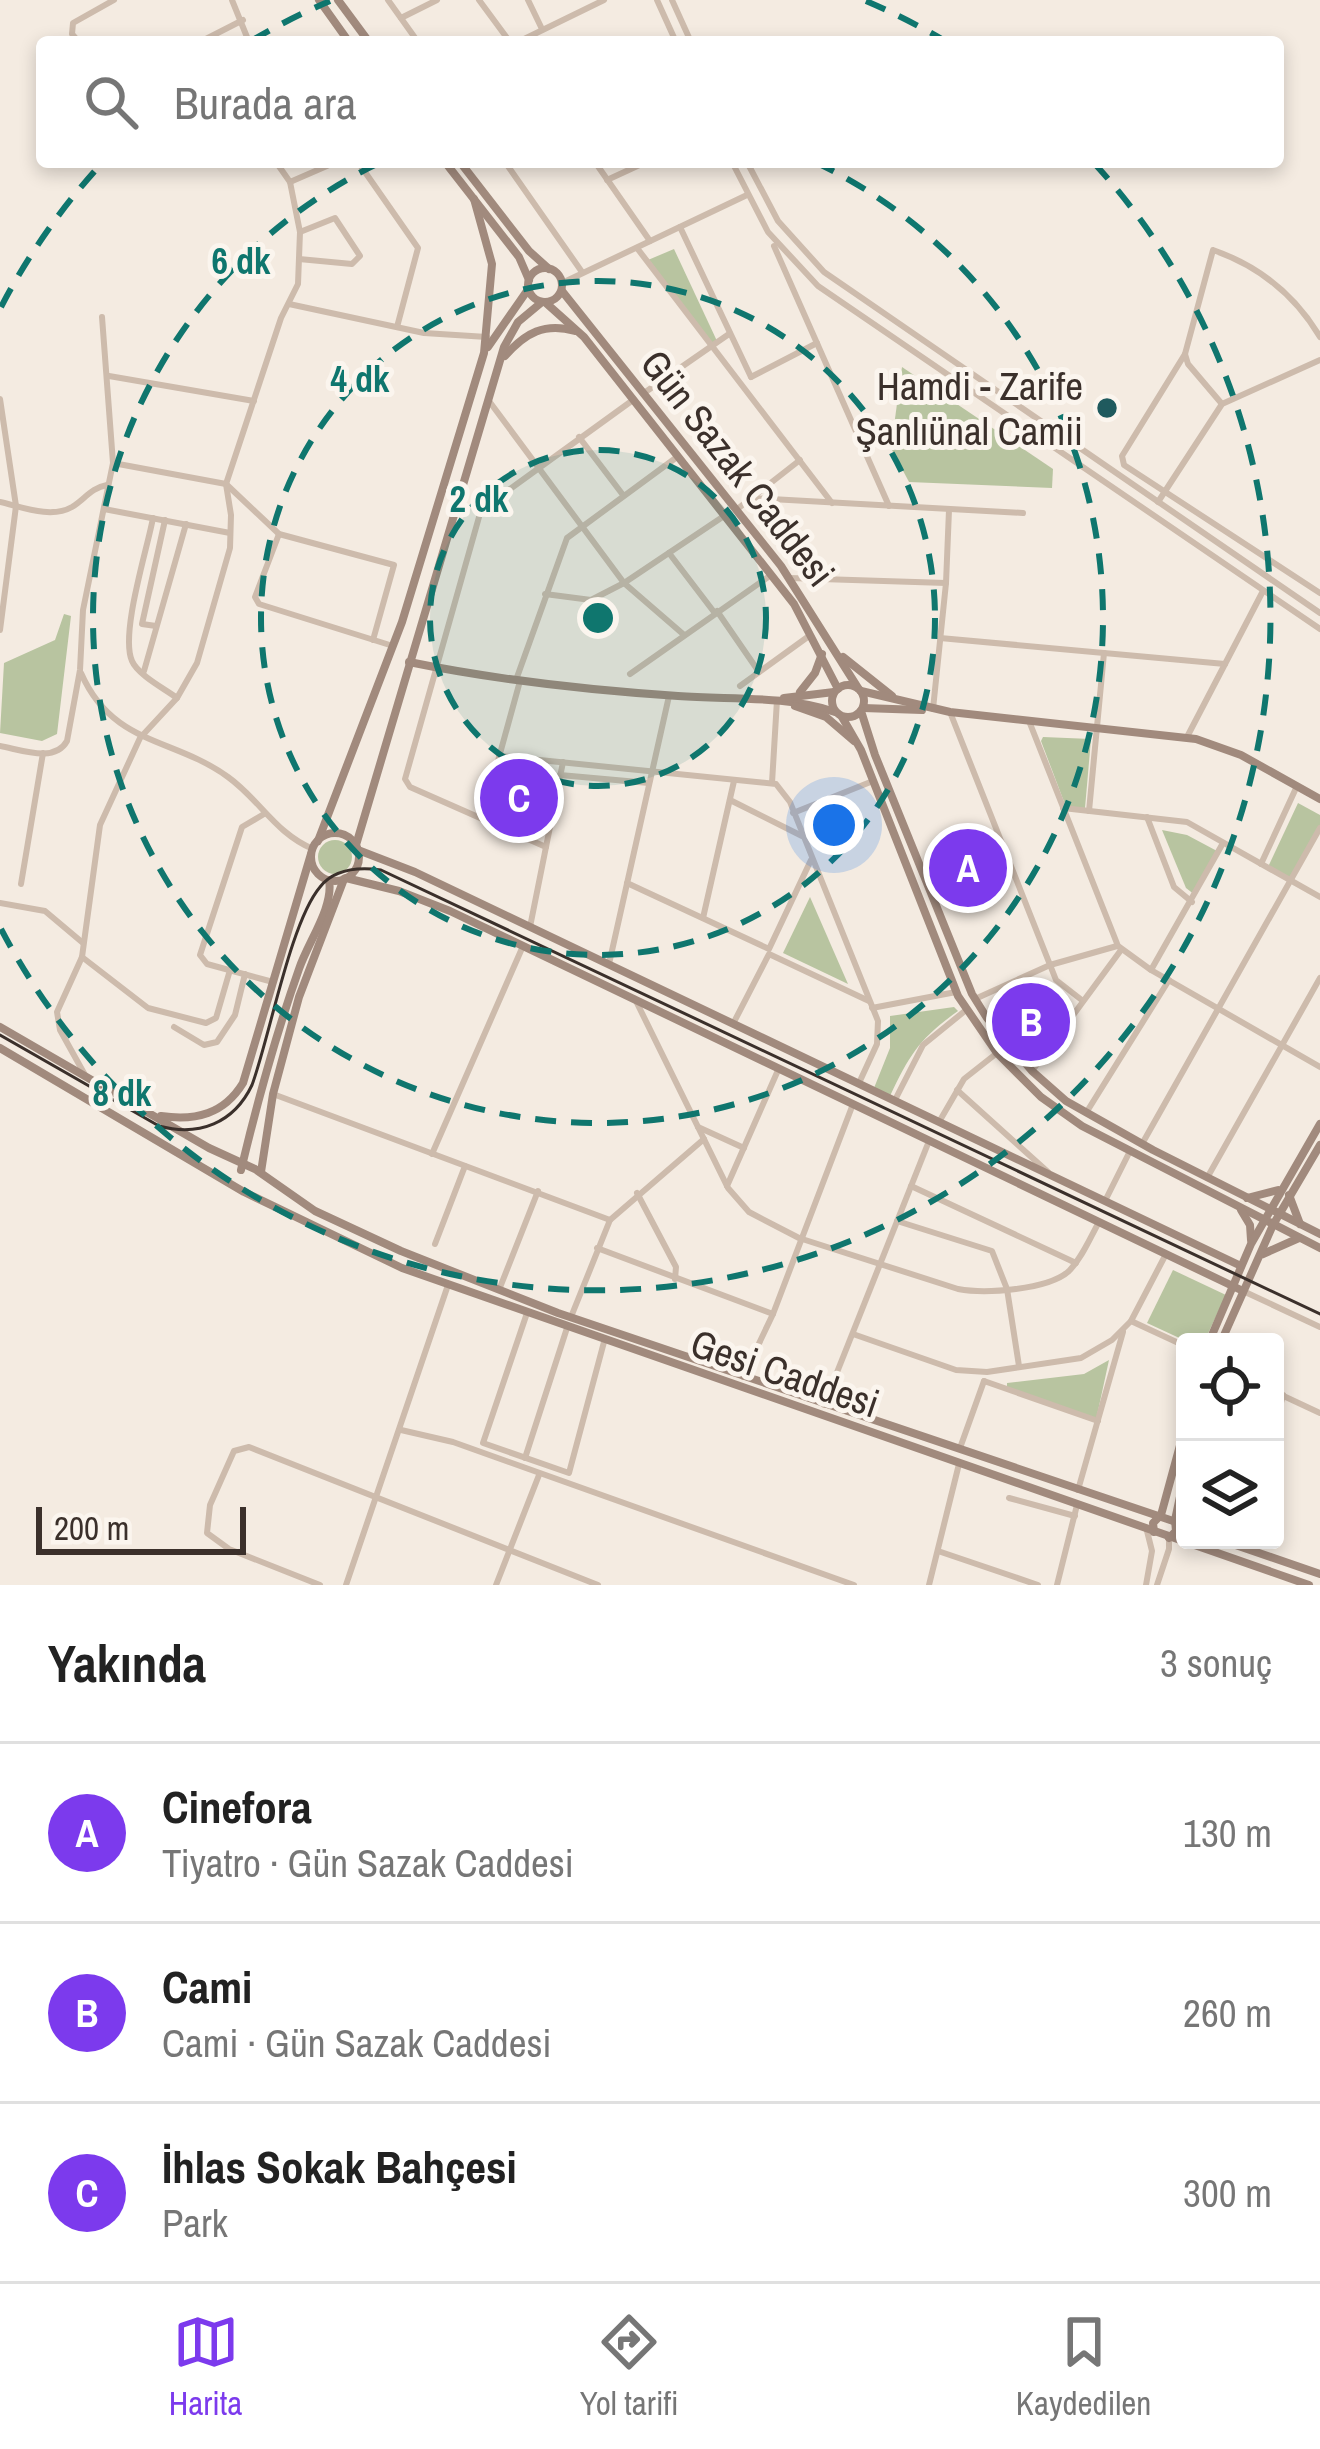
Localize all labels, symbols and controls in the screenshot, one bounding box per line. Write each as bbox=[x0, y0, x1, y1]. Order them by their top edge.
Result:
search box bbox=[36, 36, 1284, 168]
icon: search bbox=[78, 69, 144, 135]
text: Burada ara bbox=[174, 72, 357, 133]
text: 6 dk bbox=[211, 237, 271, 285]
street label: Gün Sazak Caddesi bbox=[629, 339, 847, 597]
text: 4 dk bbox=[330, 355, 390, 403]
place label: Hamdi - Zarife Şanlıünal Camii bbox=[855, 360, 1083, 457]
marker: Hamdi - Zarife Şanlıünal Camii bbox=[1094, 395, 1120, 421]
text: 2 dk bbox=[449, 475, 509, 523]
centre of rings bbox=[577, 597, 619, 639]
pin: C bbox=[480, 753, 558, 843]
your location bbox=[804, 795, 864, 855]
pin: A bbox=[929, 823, 1007, 913]
pin: B bbox=[992, 977, 1070, 1067]
text: 8 dk bbox=[92, 1069, 152, 1117]
street label: Gesi Caddesi bbox=[684, 1317, 886, 1429]
map controls bbox=[1176, 1333, 1284, 1549]
button: locate bbox=[1176, 1333, 1284, 1441]
button: layers bbox=[1176, 1441, 1284, 1549]
scale bar bbox=[36, 1501, 246, 1554]
text: 200 m bbox=[54, 1506, 129, 1550]
text: Yakında bbox=[48, 1629, 206, 1698]
text: 3 sonuç bbox=[1160, 1637, 1272, 1689]
text: Cinefora bbox=[162, 1776, 312, 1837]
text: A bbox=[75, 1807, 99, 1859]
text: 130 m bbox=[1183, 1807, 1272, 1859]
text: Tiyatro · Gün Sazak Caddesi bbox=[162, 1837, 574, 1889]
text: Cami bbox=[162, 1956, 252, 2017]
text: B bbox=[75, 1987, 99, 2039]
text: 260 m bbox=[1183, 1987, 1272, 2039]
text: Cami · Gün Sazak Caddesi bbox=[162, 2017, 551, 2069]
text: İhlas Sokak Bahçesi bbox=[162, 2136, 517, 2197]
text: C bbox=[75, 2167, 99, 2219]
text: 300 m bbox=[1183, 2167, 1272, 2219]
text: Park bbox=[162, 2197, 228, 2249]
tab: Harita bbox=[169, 2309, 242, 2425]
tab: Yol tarifi bbox=[580, 2309, 678, 2425]
tab: Kaydedilen bbox=[1016, 2309, 1151, 2425]

